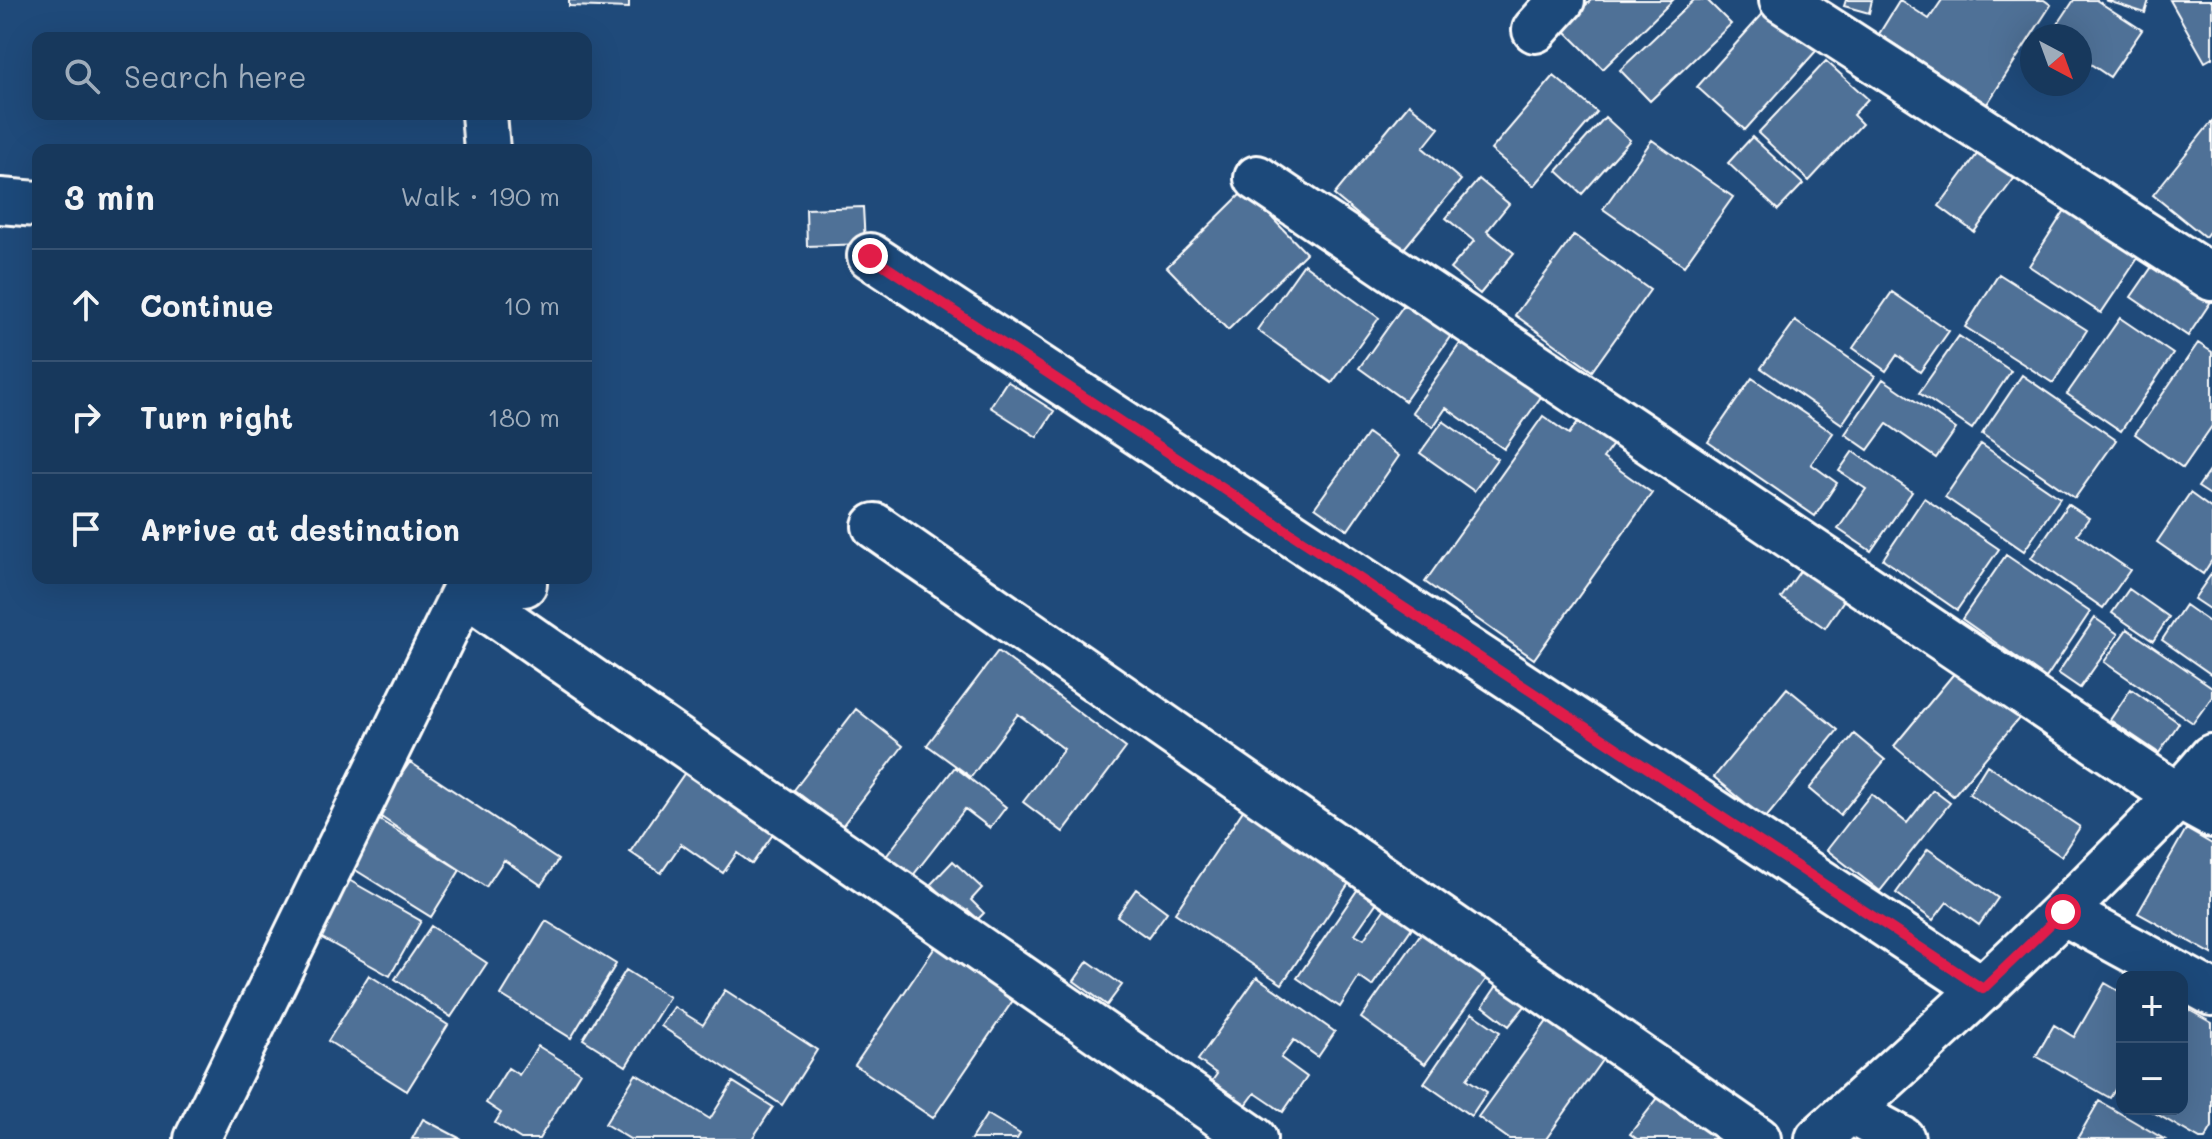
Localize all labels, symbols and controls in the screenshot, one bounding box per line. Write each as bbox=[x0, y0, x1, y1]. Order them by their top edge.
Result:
north arrow bbox=[2020, 24, 2092, 96]
search box bbox=[32, 32, 592, 120]
icon: search bbox=[60, 54, 104, 98]
text: Search here bbox=[124, 56, 307, 96]
text: 3 min bbox=[64, 174, 155, 219]
text: Walk · 190 m bbox=[401, 179, 560, 213]
route end bbox=[852, 238, 888, 274]
icon: ahead bbox=[64, 283, 108, 327]
text: Continue bbox=[140, 285, 273, 325]
text: 10 m bbox=[503, 288, 560, 322]
icon: right bbox=[64, 395, 108, 439]
text: Turn right bbox=[140, 397, 293, 437]
text: 180 m bbox=[488, 400, 560, 434]
icon: arrive bbox=[64, 507, 108, 551]
text: Arrive at destination bbox=[140, 509, 460, 549]
route start bbox=[2045, 894, 2081, 930]
map controls bbox=[2116, 971, 2188, 1115]
button: + bbox=[2116, 971, 2188, 1043]
button: − bbox=[2116, 1043, 2188, 1115]

